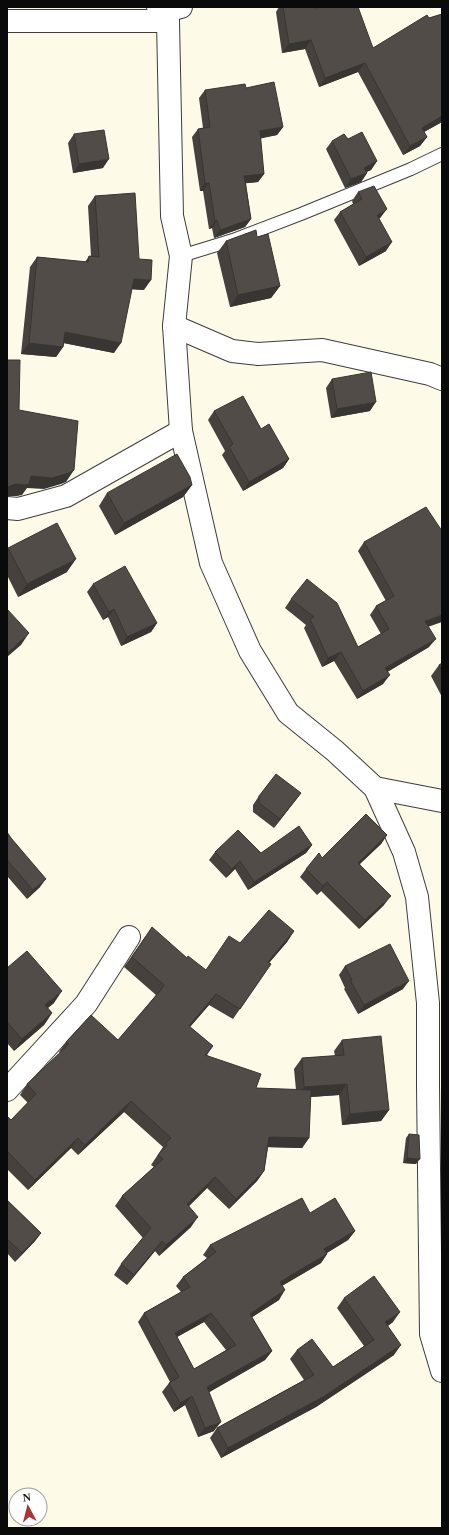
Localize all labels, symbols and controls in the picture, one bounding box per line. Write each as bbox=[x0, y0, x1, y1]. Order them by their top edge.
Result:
north arrow bbox=[8, 1487, 48, 1527]
text: N bbox=[22, 1491, 32, 1504]

